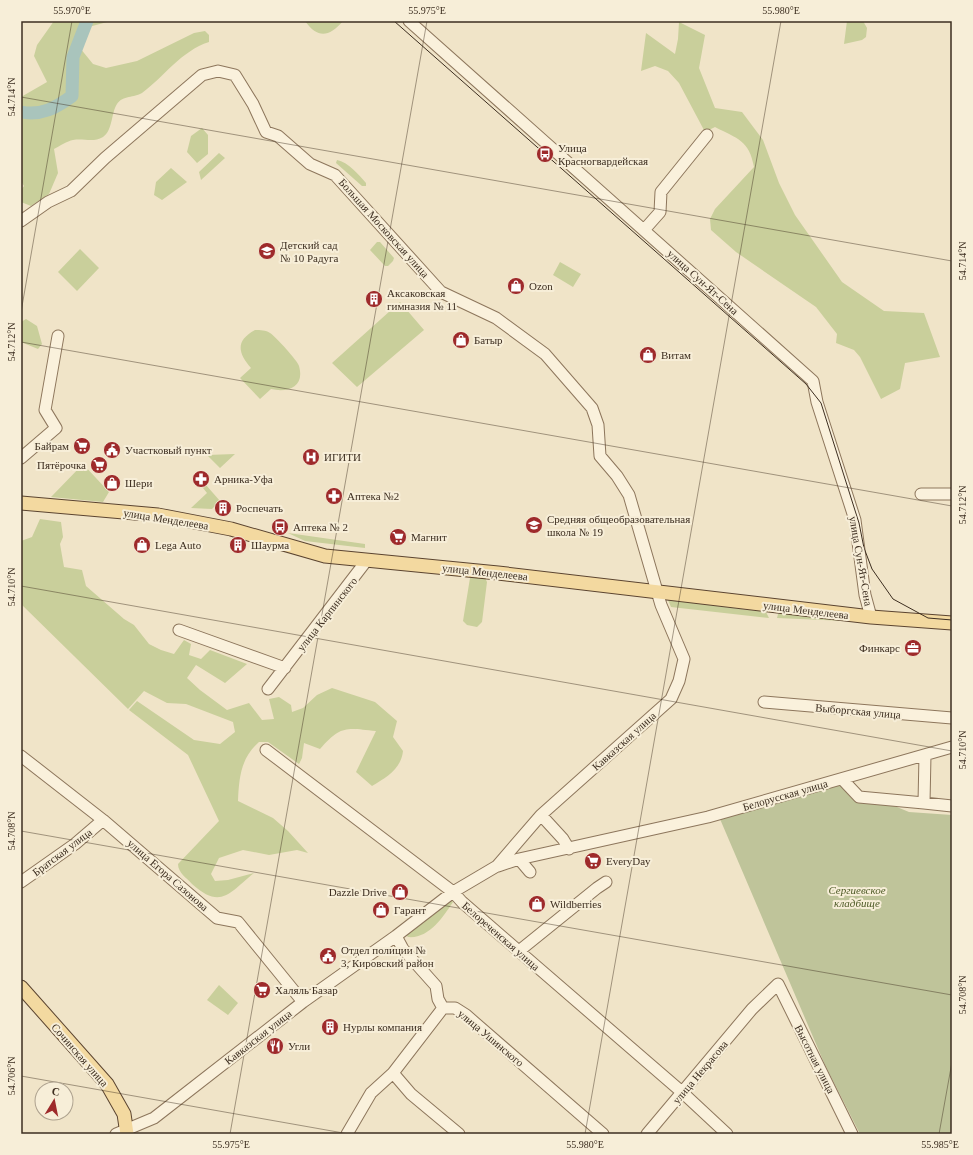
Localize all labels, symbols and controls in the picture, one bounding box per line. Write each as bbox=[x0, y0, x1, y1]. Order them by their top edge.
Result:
text: 55.970°E bbox=[53, 5, 91, 16]
text: 55.975°E bbox=[408, 5, 446, 16]
text: 55.980°E bbox=[762, 5, 800, 16]
text: 54.714°N bbox=[6, 78, 17, 116]
place label: Улица Красногвардейская bbox=[558, 142, 648, 167]
bus stop icon: Улица Красногвардейская bbox=[535, 144, 555, 164]
street label: Большая Московская улица bbox=[336, 176, 432, 280]
place label: Детский сад № 10 Радуга bbox=[280, 239, 339, 264]
school or university icon: Детский сад № 10 Радуга bbox=[257, 241, 277, 261]
text: 54.714°N bbox=[957, 242, 968, 280]
street label: улица Сун-Ят-Сена bbox=[665, 247, 741, 317]
shop icon: Ozon bbox=[506, 276, 526, 296]
place label: Ozon bbox=[529, 280, 553, 292]
place label: Аксаковская гимназия № 11 bbox=[387, 287, 457, 312]
building icon: Аксаковская гимназия № 11 bbox=[364, 289, 384, 309]
text: 54.712°N bbox=[6, 323, 17, 361]
shop icon: Батыр bbox=[451, 330, 471, 350]
place label: Батыр bbox=[474, 334, 503, 346]
shop icon: Витам bbox=[638, 345, 658, 365]
place label: Витам bbox=[661, 349, 691, 361]
supermarket icon: Байрам bbox=[72, 436, 92, 456]
place label: Байрам bbox=[35, 440, 69, 452]
public building icon: Участковый пункт bbox=[102, 440, 122, 460]
place label: Участковый пункт bbox=[125, 444, 212, 456]
hospital icon: ИГИТИ bbox=[301, 447, 321, 467]
place label: ИГИТИ bbox=[324, 451, 361, 463]
supermarket icon: Пятёрочка bbox=[89, 455, 109, 475]
place label: Пятёрочка bbox=[37, 459, 86, 471]
pharmacy icon: Арника-Уфа bbox=[191, 469, 211, 489]
shop icon: Шери bbox=[102, 473, 122, 493]
place label: Арника-Уфа bbox=[214, 473, 273, 485]
place label: Шери bbox=[125, 477, 152, 489]
pharmacy icon: Аптека №2 bbox=[324, 486, 344, 506]
text: 54.712°N bbox=[957, 486, 968, 524]
place label: Аптека №2 bbox=[347, 490, 399, 502]
building icon: Роспечать bbox=[213, 498, 233, 518]
place label: Роспечать bbox=[236, 502, 283, 514]
street label: улица Менделеева bbox=[123, 506, 210, 532]
place label: Средняя общеобразовательная школа № 19 bbox=[547, 513, 690, 538]
school or university icon: Средняя общеобразовательная школа № 19 bbox=[524, 515, 544, 535]
street label: улица Сун-Ят-Сена bbox=[847, 515, 875, 607]
bus stop icon: Аптека № 2 bbox=[270, 517, 290, 537]
place label: Аптека № 2 bbox=[293, 521, 348, 533]
supermarket icon: Магнит bbox=[388, 527, 408, 547]
place label: Магнит bbox=[411, 531, 447, 543]
shop icon: Lega Auto bbox=[132, 535, 152, 555]
building icon: Шаурма bbox=[228, 535, 248, 555]
place label: Lega Auto bbox=[155, 539, 202, 551]
place label: Шаурма bbox=[251, 539, 289, 551]
street label: улица Менделеева bbox=[442, 562, 528, 582]
text: 54.710°N bbox=[6, 568, 17, 606]
street label: улица Карпинского bbox=[295, 574, 360, 653]
street label: улица Менделеева bbox=[763, 599, 850, 621]
office icon: Финкарс bbox=[903, 638, 923, 658]
place label: Финкарс bbox=[859, 642, 900, 654]
street label: Выборгская улица bbox=[815, 701, 901, 721]
street label: Кавказская улица bbox=[590, 709, 658, 773]
text: 54.710°N bbox=[957, 731, 968, 769]
street label: Белорусская улица bbox=[741, 777, 829, 813]
text: 54.708°N bbox=[6, 812, 17, 850]
street label: Братская улица bbox=[30, 826, 94, 878]
street label: улица Егора Сазонова bbox=[125, 837, 211, 913]
supermarket icon: EveryDay bbox=[583, 851, 603, 871]
place label: EveryDay bbox=[606, 855, 651, 867]
shop icon: Dazzle Drive bbox=[390, 882, 410, 902]
park label: Сергиевское кладбище bbox=[828, 884, 886, 909]
place label: Dazzle Drive bbox=[329, 886, 387, 898]
shop icon: Wildberries bbox=[527, 894, 547, 914]
place label: Wildberries bbox=[550, 898, 601, 910]
street label: Белореченская улица bbox=[460, 899, 542, 973]
shop icon: Гарант bbox=[371, 900, 391, 920]
place label: Гарант bbox=[394, 904, 426, 916]
place label: Отдел полиции № 3, Кировский район bbox=[341, 944, 434, 969]
public building icon: Отдел полиции № 3, Кировский район bbox=[318, 946, 338, 966]
text: 54.708°N bbox=[957, 976, 968, 1014]
supermarket icon: Халяль Базар bbox=[252, 980, 272, 1000]
place label: Халяль Базар bbox=[275, 984, 338, 996]
street label: Кавказская улица bbox=[222, 1007, 294, 1067]
street label: улица Ушинского bbox=[456, 1007, 527, 1069]
building icon: Нурлы компания bbox=[320, 1017, 340, 1037]
street label: Сочинская улица bbox=[49, 1021, 111, 1089]
place label: Нурлы компания bbox=[343, 1021, 422, 1033]
street label: Высотная улица bbox=[793, 1023, 838, 1095]
restaurant icon: Угли bbox=[265, 1036, 285, 1056]
street label: улица Некрасова bbox=[670, 1038, 730, 1106]
place label: Угли bbox=[288, 1040, 310, 1052]
text: 54.706°N bbox=[6, 1057, 17, 1095]
north arrow bbox=[34, 1081, 74, 1121]
text: С bbox=[51, 1085, 61, 1098]
text: 55.975°E bbox=[212, 1139, 250, 1150]
text: 55.980°E bbox=[566, 1139, 604, 1150]
text: 55.985°E bbox=[921, 1139, 959, 1150]

